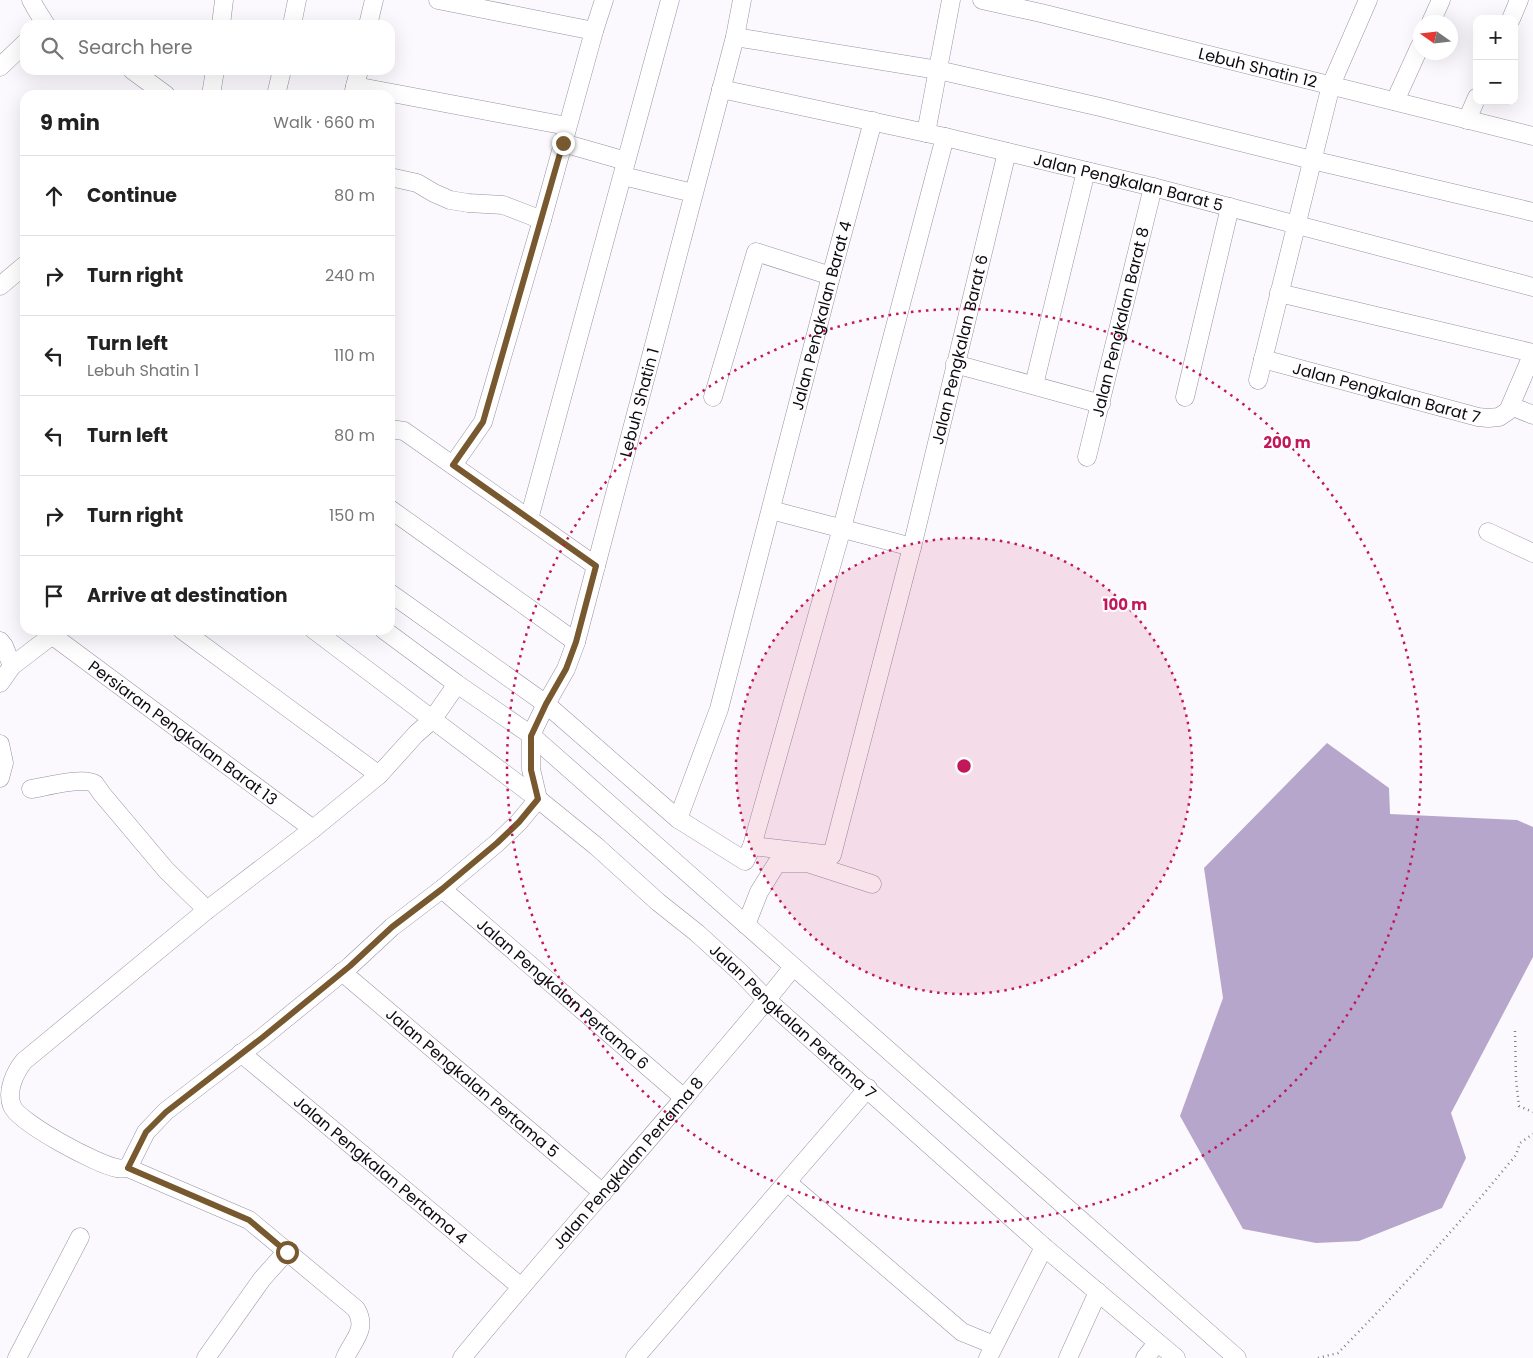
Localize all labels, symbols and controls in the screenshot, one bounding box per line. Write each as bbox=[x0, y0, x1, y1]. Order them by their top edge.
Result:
north arrow bbox=[1413, 15, 1458, 60]
map controls bbox=[1473, 15, 1518, 105]
button: + bbox=[1473, 15, 1518, 60]
search box bbox=[20, 20, 395, 75]
icon: search bbox=[38, 34, 66, 62]
text: Search here bbox=[78, 34, 192, 61]
street label: Lebuh Shatin 12 bbox=[1196, 42, 1320, 94]
button: − bbox=[1473, 60, 1518, 105]
text: 9 min bbox=[40, 108, 100, 137]
text: Walk · 660 m bbox=[273, 111, 375, 134]
route end bbox=[552, 132, 575, 155]
street label: Jalan Pengkalan Barat 5 bbox=[1031, 148, 1226, 217]
icon: ahead bbox=[40, 182, 68, 210]
text: Continue bbox=[87, 182, 177, 209]
text: 80 m bbox=[334, 184, 375, 207]
street label: Jalan Pengkalan Barat 4 bbox=[786, 218, 857, 413]
street label: Jalan Pengkalan Barat 8 bbox=[1086, 225, 1155, 419]
street label: Jalan Pengkalan Barat 6 bbox=[926, 252, 994, 447]
icon: right bbox=[40, 262, 68, 290]
text: Turn right bbox=[87, 262, 183, 289]
text: 240 m bbox=[325, 264, 375, 287]
text: Turn left bbox=[87, 330, 168, 357]
icon: left bbox=[40, 342, 68, 370]
text: 110 m bbox=[334, 344, 375, 367]
street label: Lebuh Shatin 1 bbox=[614, 345, 665, 460]
street label: Jalan Pengkalan Barat 7 bbox=[1290, 357, 1483, 429]
text: Lebuh Shatin 1 bbox=[87, 359, 199, 382]
icon: left bbox=[40, 422, 68, 450]
text: Turn left bbox=[87, 422, 168, 449]
text: 80 m bbox=[334, 424, 375, 447]
text: 200 m bbox=[1263, 432, 1311, 453]
icon: right bbox=[40, 502, 68, 530]
text: Turn right bbox=[87, 502, 183, 529]
text: 150 m bbox=[329, 504, 375, 527]
icon: arrive bbox=[40, 582, 68, 610]
text: Arrive at destination bbox=[87, 582, 288, 609]
text: 100 m bbox=[1103, 594, 1147, 615]
street label: Persiaran Pengkalan Barat 13 bbox=[83, 655, 282, 811]
centre of rings bbox=[955, 757, 973, 775]
street label: Jalan Pengkalan Pertama 6 bbox=[472, 913, 654, 1075]
street label: Jalan Pengkalan Pertama 7 bbox=[704, 939, 881, 1104]
street label: Jalan Pengkalan Pertama 5 bbox=[381, 1003, 564, 1163]
street label: Jalan Pengkalan Pertama 8 bbox=[547, 1072, 709, 1254]
street label: Jalan Pengkalan Pertama 4 bbox=[288, 1090, 472, 1250]
route start bbox=[276, 1241, 299, 1264]

